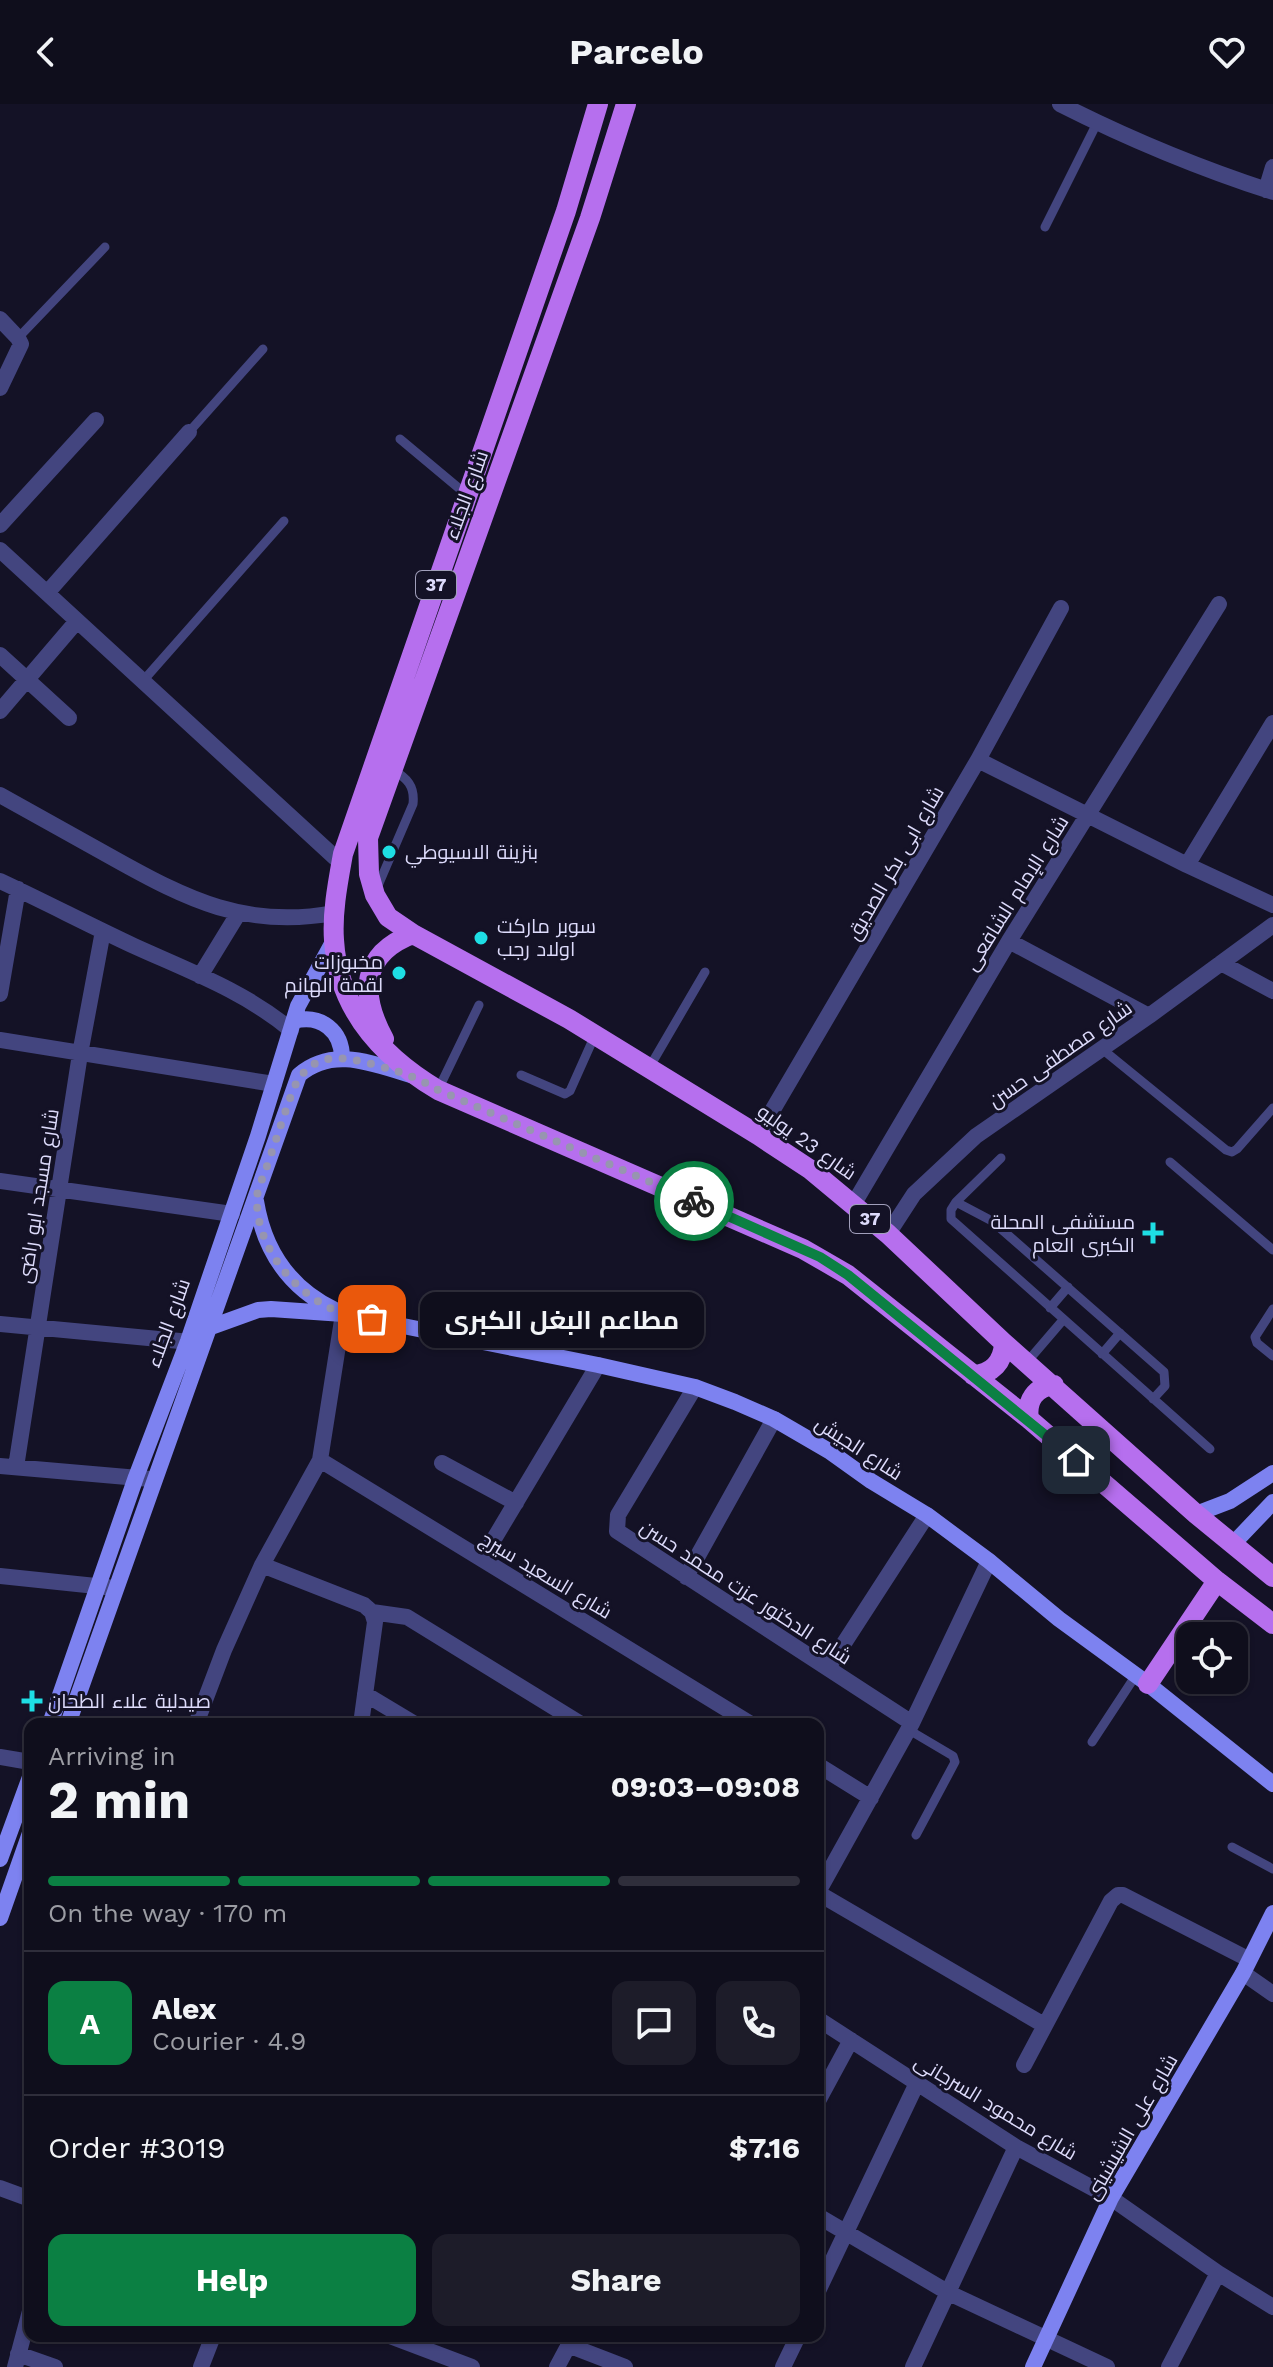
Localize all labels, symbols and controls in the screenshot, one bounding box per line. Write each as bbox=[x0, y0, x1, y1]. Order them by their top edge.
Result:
icon: back bbox=[24, 30, 68, 74]
icon: heart bbox=[1205, 30, 1249, 74]
text: Parcelo bbox=[569, 31, 704, 73]
street label: شارع الجلاء bbox=[439, 447, 495, 543]
road number: 37 bbox=[416, 571, 456, 599]
street label: شارع ابى بكر الصديق bbox=[841, 782, 951, 945]
street label: شارع الإمام الشافعى bbox=[959, 811, 1075, 976]
place label: بنزينة الاسيوطي bbox=[405, 840, 538, 868]
marker: بنزينة الاسيوطي bbox=[380, 843, 398, 861]
place label: سوبر ماركت اولاد رجب bbox=[497, 914, 596, 961]
marker: سوبر ماركت اولاد رجب bbox=[472, 929, 490, 947]
place label: مخبوزات لقمة الهانم bbox=[284, 950, 383, 999]
marker: مخبوزات لقمة الهانم bbox=[390, 964, 408, 982]
street label: شارع مصطفى حسن bbox=[984, 996, 1138, 1114]
street label: شارع 23 يوليو bbox=[752, 1099, 861, 1187]
street label: شارع مسجد ابو راضى bbox=[12, 1107, 66, 1285]
courier bbox=[654, 1161, 734, 1241]
icon: bike bbox=[672, 1179, 716, 1223]
road number: 37 bbox=[850, 1205, 890, 1233]
place label: مستشفى المحلة الكبرى العام bbox=[990, 1210, 1135, 1259]
marker: مستشفى المحلة الكبرى العام bbox=[1142, 1222, 1164, 1244]
street label: شارع الجلاء bbox=[141, 1275, 197, 1371]
pin bbox=[338, 1285, 406, 1353]
callout: مطاعم البغل الكبرى bbox=[420, 1291, 704, 1347]
icon: bag bbox=[350, 1297, 394, 1341]
text: مطاعم البغل الكبرى bbox=[445, 1305, 679, 1335]
street label: شارع الجيش bbox=[810, 1411, 907, 1487]
pin bbox=[1042, 1426, 1110, 1494]
icon: home bbox=[1054, 1438, 1098, 1482]
street label: شارع الدكتور عزت محمد حسن bbox=[635, 1515, 856, 1671]
street label: شارع السعيد سيرج bbox=[475, 1526, 616, 1626]
map controls bbox=[1176, 1622, 1248, 1694]
button: locate bbox=[1176, 1622, 1248, 1694]
place label: صيدلية علاء الطحان bbox=[48, 1689, 211, 1714]
marker: صيدلية علاء الطحان bbox=[23, 1692, 41, 1710]
text: Arriving in bbox=[48, 1741, 176, 1771]
text: 09:03–09:08 bbox=[611, 1769, 800, 1804]
text: 2 min bbox=[48, 1770, 190, 1831]
text: On the way · 170 m bbox=[48, 1898, 287, 1928]
button: chat bbox=[612, 1981, 696, 2065]
button: phone bbox=[716, 1981, 800, 2065]
text: Alex bbox=[152, 1991, 216, 2026]
text: A bbox=[80, 2006, 100, 2041]
text: Courier · 4.9 bbox=[152, 2026, 306, 2056]
street label: شارع محمود السرجانى bbox=[909, 2049, 1082, 2167]
street label: شارع على الشيشينى bbox=[1079, 2050, 1184, 2205]
text: Order #3019 bbox=[48, 2130, 225, 2165]
text: $7.16 bbox=[729, 2130, 800, 2165]
button: Help bbox=[48, 2234, 416, 2326]
button: Share bbox=[432, 2234, 800, 2326]

